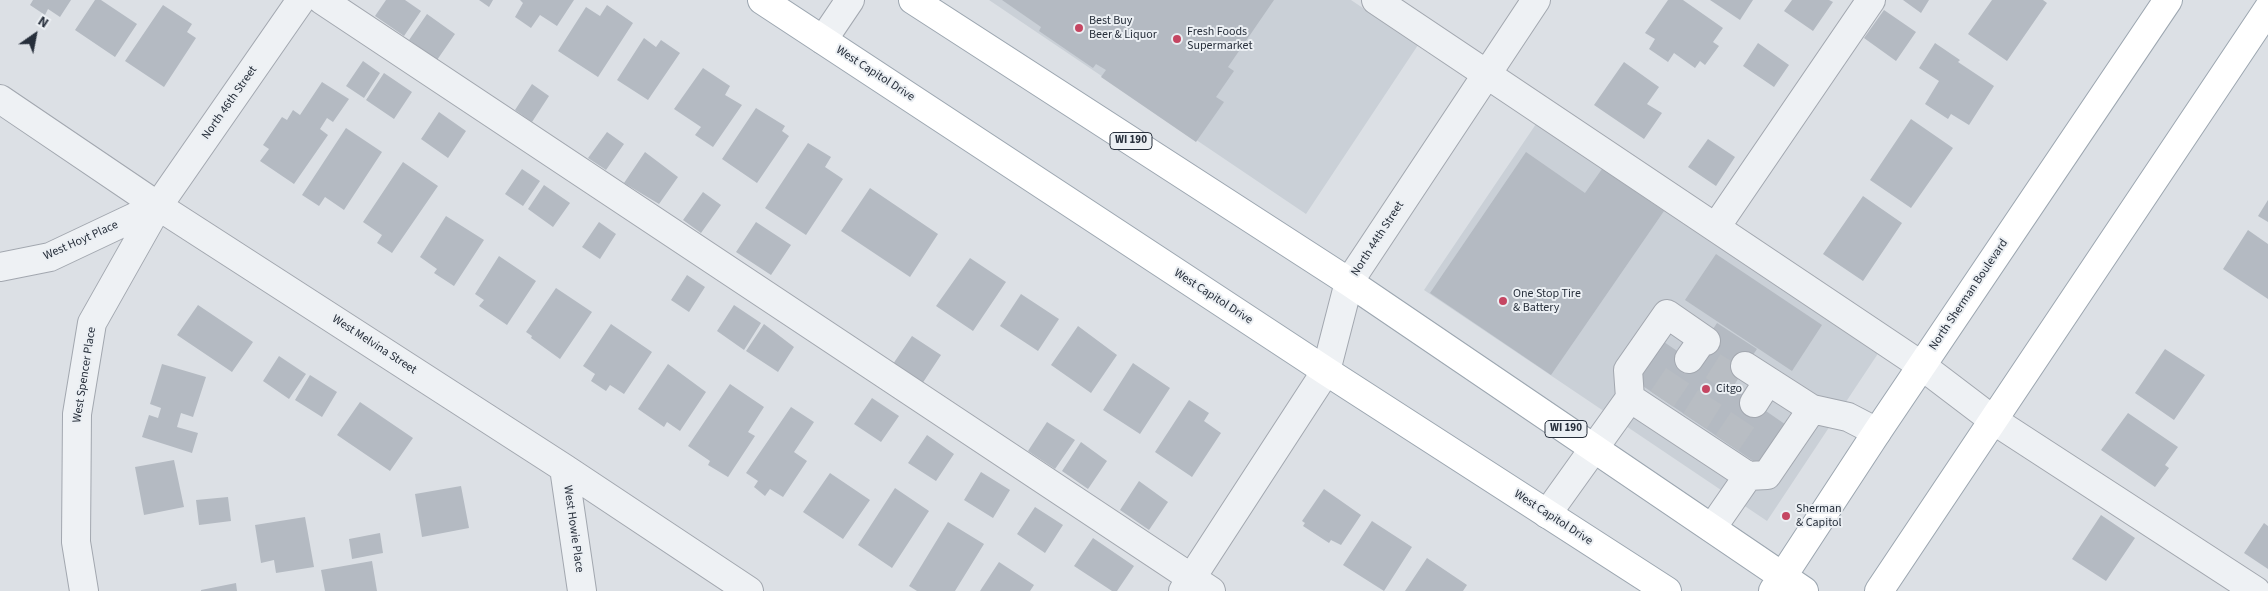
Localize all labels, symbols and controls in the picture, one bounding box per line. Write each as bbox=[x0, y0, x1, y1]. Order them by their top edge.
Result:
north arrow bbox=[10, 10, 60, 60]
text: N bbox=[34, 11, 53, 33]
place label: Best Buy Beer & Liquor bbox=[1089, 14, 1157, 42]
marker: Best Buy Beer & Liquor bbox=[1073, 22, 1085, 34]
place label: Fresh Foods Supermarket bbox=[1187, 25, 1252, 53]
marker: Fresh Foods Supermarket bbox=[1171, 33, 1183, 45]
street label: West Capitol Drive bbox=[833, 43, 917, 105]
street label: North 46th Street bbox=[199, 63, 261, 143]
road number: WI 190 bbox=[1110, 132, 1152, 150]
street label: North 44th Street bbox=[1348, 199, 1408, 279]
street label: West Hoyt Place bbox=[42, 218, 120, 264]
street label: North Sherman Boulevard bbox=[1926, 237, 2012, 353]
street label: West Capitol Drive bbox=[1171, 266, 1255, 328]
place label: One Stop Tire & Battery bbox=[1513, 287, 1581, 315]
marker: One Stop Tire & Battery bbox=[1497, 295, 1509, 307]
street label: West Melvina Street bbox=[329, 312, 419, 378]
street label: West Spencer Place bbox=[70, 326, 100, 424]
place label: Citgo bbox=[1716, 382, 1742, 396]
marker: Citgo bbox=[1700, 383, 1712, 395]
road number: WI 190 bbox=[1545, 420, 1587, 438]
street label: West Howie Place bbox=[560, 484, 586, 574]
street label: West Capitol Drive bbox=[1511, 487, 1595, 549]
place label: Sherman & Capitol bbox=[1796, 502, 1842, 530]
marker: Sherman & Capitol bbox=[1780, 510, 1792, 522]

